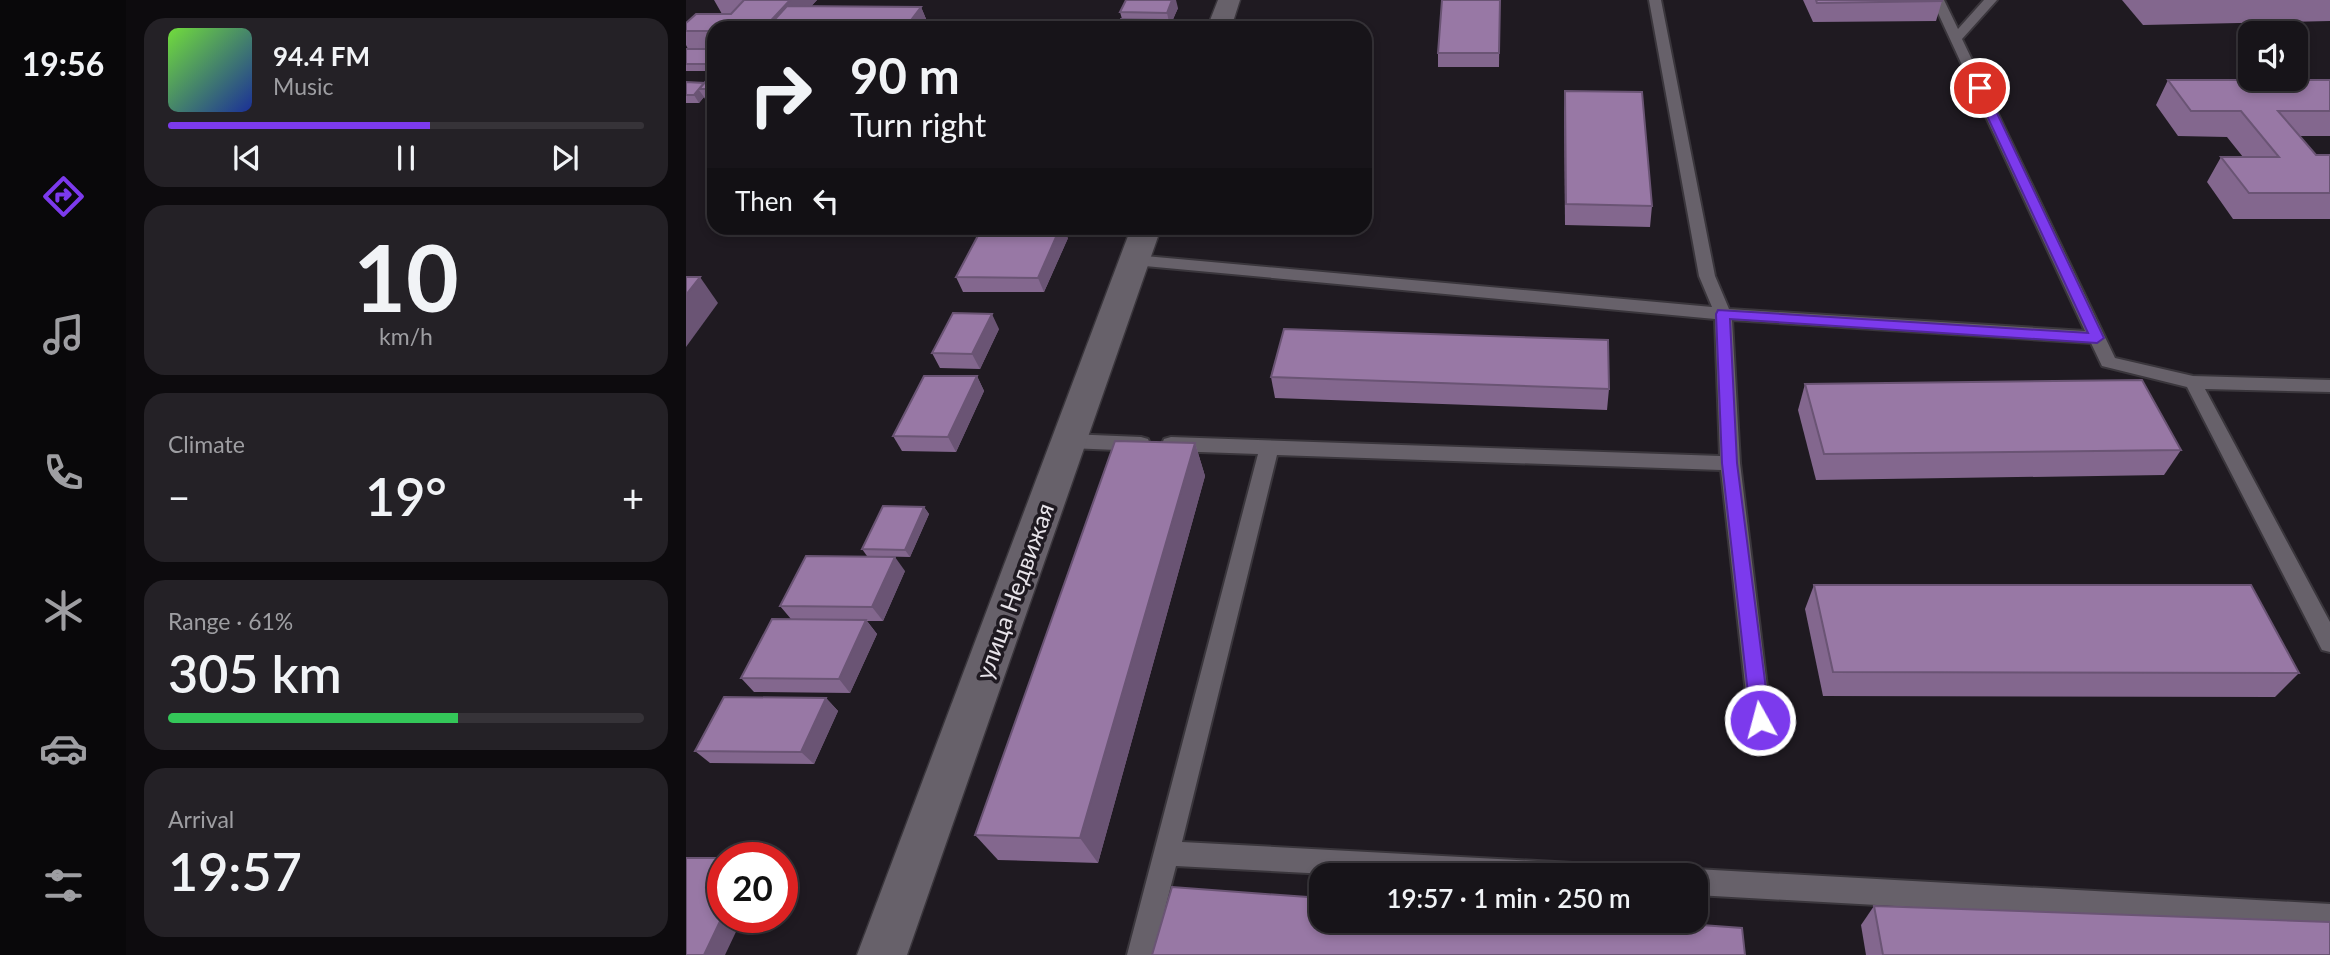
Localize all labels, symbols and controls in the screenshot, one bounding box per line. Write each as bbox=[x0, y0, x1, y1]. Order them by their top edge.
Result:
map controls bbox=[2238, 21, 2308, 91]
button: sound bbox=[2238, 21, 2308, 91]
text: 94.4 FM bbox=[273, 40, 370, 72]
text: 19:56 bbox=[22, 44, 104, 83]
text: 90 m bbox=[850, 46, 960, 104]
icon: right bbox=[735, 49, 826, 140]
pin bbox=[1950, 58, 2010, 118]
icon: arrive bbox=[1961, 69, 1999, 107]
text: Music bbox=[273, 72, 333, 100]
text: Turn right bbox=[850, 105, 986, 144]
icon: previous bbox=[228, 139, 266, 177]
icon: pause bbox=[387, 139, 425, 177]
icon: next bbox=[546, 139, 584, 177]
icon: directions bbox=[39, 172, 88, 221]
icon: left bbox=[807, 182, 845, 220]
text: Then bbox=[735, 185, 793, 217]
text: 10 bbox=[353, 222, 459, 331]
icon: music bbox=[39, 310, 88, 359]
text: km/h bbox=[379, 322, 433, 350]
text: Climate bbox=[168, 430, 245, 458]
icon: phone bbox=[39, 448, 88, 497]
text: 19° bbox=[365, 465, 447, 527]
text: − bbox=[168, 474, 190, 520]
text: + bbox=[622, 474, 644, 520]
street label: улица Недвижая bbox=[969, 499, 1059, 683]
icon: climate bbox=[39, 586, 88, 635]
text: Range · 61% bbox=[168, 607, 293, 635]
text: 305 km bbox=[168, 642, 342, 704]
position arrow bbox=[1723, 683, 1797, 757]
icon: car bbox=[39, 724, 88, 773]
text: Arrival bbox=[168, 805, 234, 833]
text: 19:57 bbox=[168, 840, 302, 902]
speed limit sign: 20 bbox=[707, 842, 798, 933]
icon: filters bbox=[39, 861, 88, 910]
text: 19:57 · 1 min · 250 m bbox=[1386, 882, 1631, 914]

